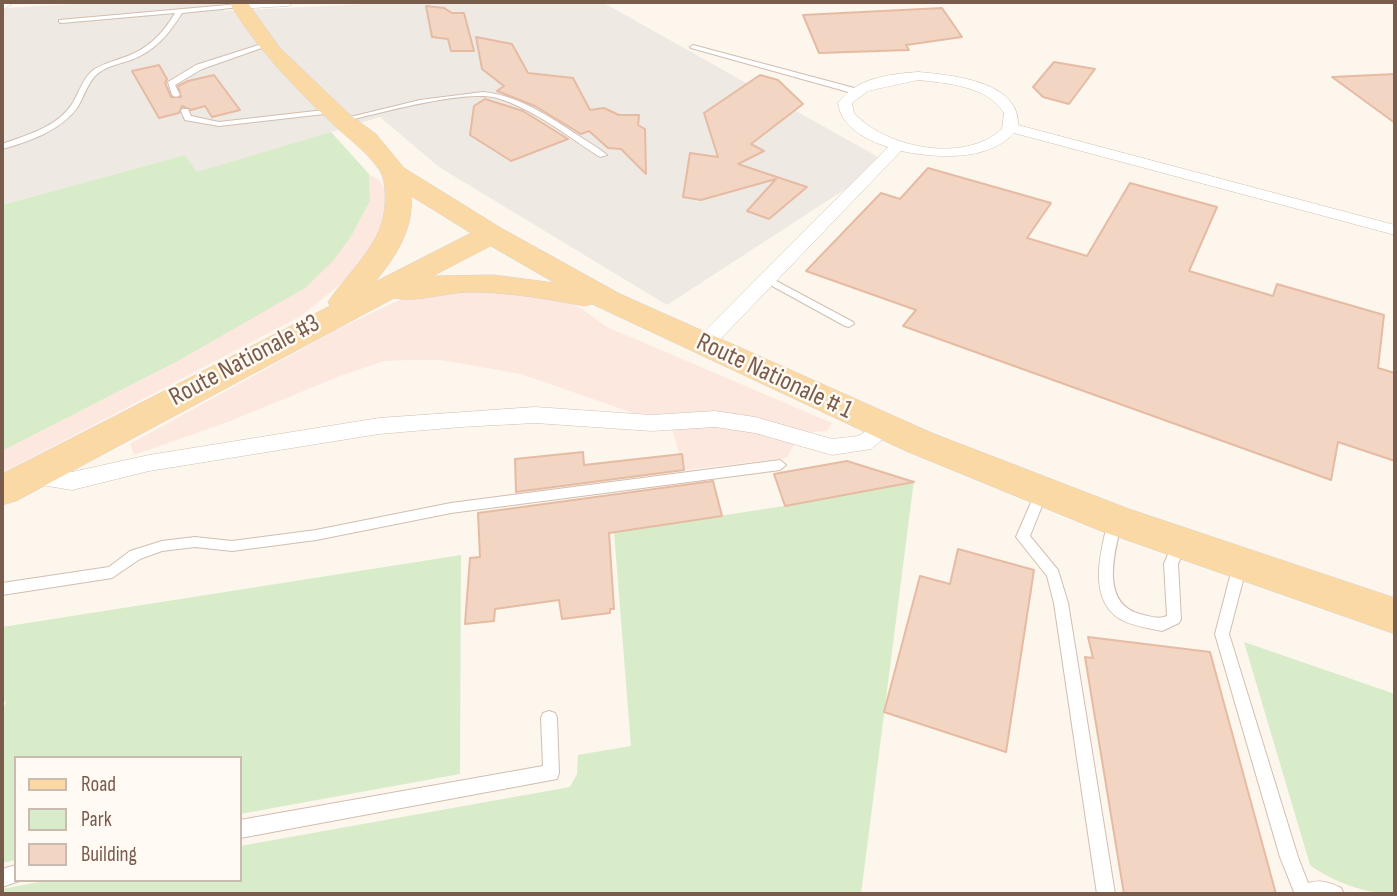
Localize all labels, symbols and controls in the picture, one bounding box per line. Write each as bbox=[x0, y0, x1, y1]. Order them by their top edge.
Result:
street label: Route Nationale #3 bbox=[164, 308, 326, 414]
street label: Route Nationale # 1 bbox=[691, 327, 857, 427]
legend bbox=[14, 756, 242, 882]
text: Road bbox=[81, 772, 116, 797]
text: Park bbox=[81, 807, 112, 832]
text: Building bbox=[81, 842, 137, 867]

